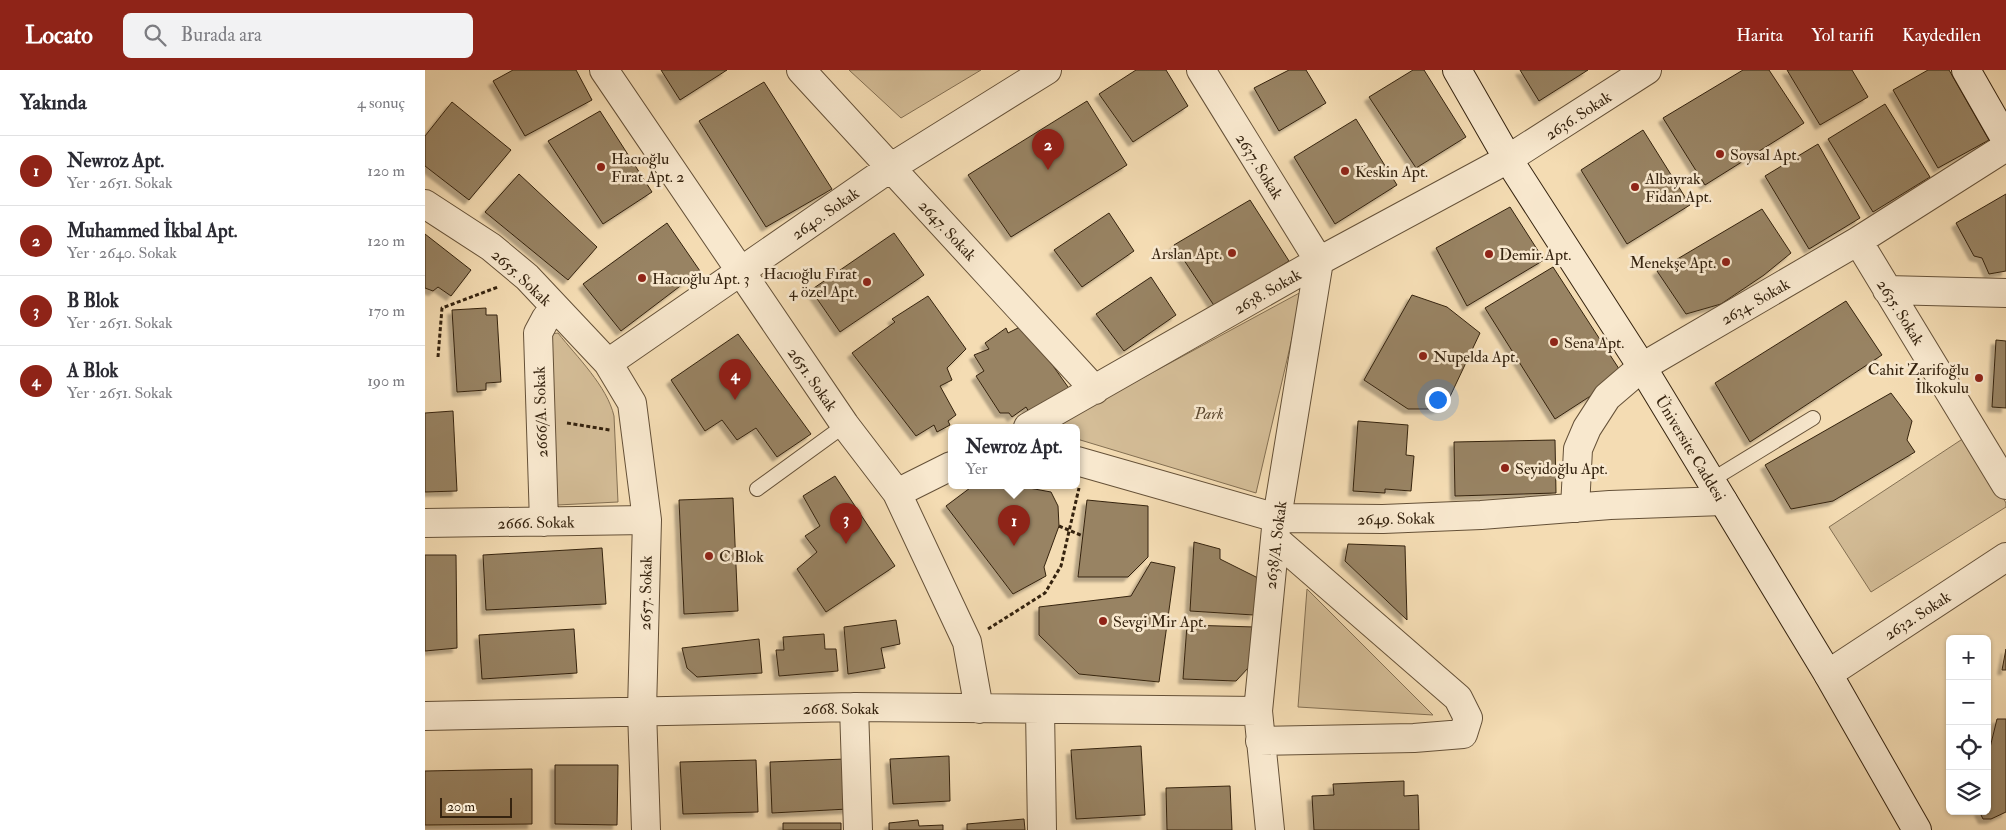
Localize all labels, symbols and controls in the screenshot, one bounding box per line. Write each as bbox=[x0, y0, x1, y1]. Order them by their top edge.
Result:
search box bbox=[123, 13, 473, 58]
text: Locato bbox=[25, 20, 93, 51]
icon: search bbox=[141, 21, 169, 49]
text: Burada ara bbox=[181, 23, 262, 47]
text: Harita bbox=[1736, 24, 1783, 47]
text: Yol tarifi bbox=[1811, 24, 1874, 47]
text: Kaydedilen bbox=[1902, 24, 1981, 47]
street label: 2636. Sokak bbox=[1542, 87, 1616, 145]
text: Yakında bbox=[20, 89, 87, 116]
text: 4 sonuç bbox=[357, 93, 405, 113]
pin: 2 bbox=[1032, 129, 1064, 170]
street label: 2637. Sokak bbox=[1231, 130, 1287, 204]
place label: Soysal Apt. bbox=[1730, 145, 1800, 166]
marker: Soysal Apt. bbox=[1714, 148, 1726, 160]
text: Newroz Apt. bbox=[67, 149, 164, 173]
place label: Hacıoğlu Fırat Apt. 2 bbox=[611, 149, 684, 188]
text: 1 bbox=[33, 161, 39, 181]
text: 120 m bbox=[367, 161, 405, 181]
marker: Hacıoğlu Fırat Apt. 2 bbox=[595, 161, 607, 173]
place label: Keskin Apt. bbox=[1355, 162, 1428, 183]
marker: Keskin Apt. bbox=[1339, 165, 1351, 177]
place label: Albayrak Fidan Apt. bbox=[1644, 169, 1712, 208]
text: Yer · 2651. Sokak bbox=[67, 173, 173, 193]
marker: Albayrak Fidan Apt. bbox=[1629, 181, 1641, 193]
street label: 2640. Sokak bbox=[788, 183, 863, 244]
street label: 2647. Sokak bbox=[914, 196, 981, 266]
text: Muhammed İkbal Apt. bbox=[67, 219, 238, 243]
text: 2 bbox=[32, 231, 40, 251]
text: 120 m bbox=[367, 231, 405, 251]
text: Yer · 2640. Sokak bbox=[67, 243, 177, 263]
place label: Arslan Apt. bbox=[1151, 244, 1222, 265]
street label: 2655. Sokak bbox=[487, 245, 556, 311]
place label: Demir Apt. bbox=[1499, 245, 1571, 266]
marker: Arslan Apt. bbox=[1226, 247, 1238, 259]
marker: Demir Apt. bbox=[1483, 248, 1495, 260]
place label: Menekşe Apt. bbox=[1629, 253, 1716, 274]
marker: Menekşe Apt. bbox=[1720, 256, 1732, 268]
place label: Hacıoğlu Fırat 4 özel Apt. bbox=[763, 264, 857, 303]
street label: 2638. Sokak bbox=[1230, 264, 1305, 319]
place label: Hacıoğlu Apt. 3 bbox=[652, 269, 750, 290]
marker: Hacıoğlu Apt. 3 bbox=[636, 272, 648, 284]
street label: 2634. Sokak bbox=[1718, 274, 1794, 330]
marker: Hacıoğlu Fırat 4 özel Apt. bbox=[861, 276, 873, 288]
street label: 2635. Sokak bbox=[1872, 276, 1928, 349]
text: B Blok bbox=[67, 289, 119, 313]
text: 3 bbox=[33, 301, 39, 321]
text: 170 m bbox=[368, 301, 405, 321]
text: Yer · 2651. Sokak bbox=[67, 313, 173, 333]
place label: Sena Apt. bbox=[1564, 333, 1624, 354]
marker: Sena Apt. bbox=[1548, 336, 1560, 348]
street label: 2651. Sokak bbox=[783, 344, 842, 416]
place label: Nupelda Apt. bbox=[1433, 347, 1518, 368]
marker: Nupelda Apt. bbox=[1417, 350, 1429, 362]
text: A Blok bbox=[67, 359, 118, 383]
pin: 4 bbox=[719, 359, 751, 400]
place label: Cahit Zarifoğlu İlkokulu bbox=[1868, 360, 1969, 398]
street label: 2666/A. Sokak bbox=[529, 366, 553, 458]
text: 4 bbox=[32, 371, 40, 391]
text: 190 m bbox=[367, 371, 405, 391]
marker: Cahit Zarifoğlu İlkokulu bbox=[1973, 372, 1985, 384]
text: Yer · 2651. Sokak bbox=[67, 383, 173, 403]
your location bbox=[1425, 387, 1451, 413]
street label: Üniversite Caddesi bbox=[1651, 392, 1730, 505]
park label: Park bbox=[1193, 404, 1224, 424]
popup bbox=[948, 424, 1080, 489]
text: Newroz Apt. bbox=[965, 435, 1063, 459]
text: Yer bbox=[965, 459, 988, 479]
place label: Seyidoğlu Apt. bbox=[1515, 459, 1608, 480]
marker: Seyidoğlu Apt. bbox=[1499, 462, 1511, 474]
street label: 2638/A. Sokak bbox=[1261, 499, 1291, 590]
pin: 3 bbox=[830, 503, 862, 544]
pin: 1 bbox=[998, 505, 1030, 546]
street label: 2649. Sokak bbox=[1357, 508, 1435, 530]
street label: 2666. Sokak bbox=[497, 512, 575, 534]
place label: C Blok bbox=[719, 547, 764, 567]
marker: C Blok bbox=[703, 550, 715, 562]
street label: 2657. Sokak bbox=[635, 555, 657, 631]
street label: 2632. Sokak bbox=[1881, 587, 1955, 645]
place label: Sevgi Mir Apt. bbox=[1113, 612, 1206, 633]
marker: Sevgi Mir Apt. bbox=[1097, 615, 1109, 627]
map controls bbox=[1946, 635, 1991, 815]
button: + bbox=[1946, 635, 1991, 680]
button: − bbox=[1946, 680, 1991, 725]
street label: 2668. Sokak bbox=[803, 699, 880, 719]
button: locate bbox=[1946, 725, 1991, 770]
button: layers bbox=[1946, 770, 1991, 815]
scale bar bbox=[440, 795, 513, 818]
text: 20 m bbox=[447, 798, 475, 815]

